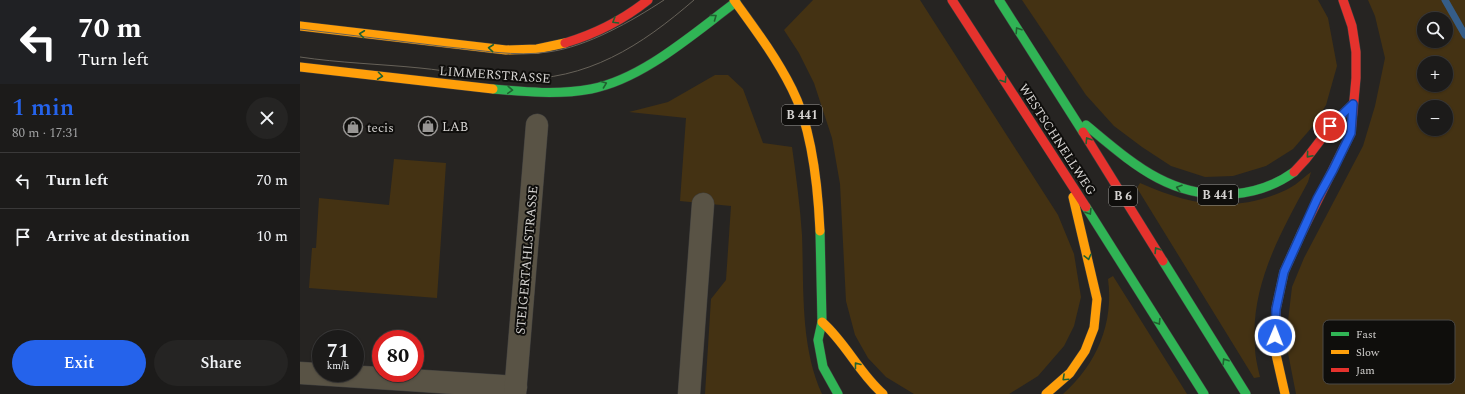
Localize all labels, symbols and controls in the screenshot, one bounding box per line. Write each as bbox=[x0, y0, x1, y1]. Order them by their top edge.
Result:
text: 70 m bbox=[78, 7, 142, 50]
map controls bbox=[1417, 12, 1453, 136]
button: search bbox=[1417, 12, 1453, 48]
one-way arrow bbox=[710, 15, 717, 22]
icon: left bbox=[12, 16, 64, 68]
one-way arrow bbox=[612, 17, 619, 24]
one-way arrow bbox=[1016, 28, 1023, 35]
one-way arrow bbox=[359, 29, 365, 38]
one-way arrow bbox=[488, 44, 494, 53]
text: Turn left bbox=[78, 46, 149, 73]
button: + bbox=[1417, 56, 1453, 92]
street label: LIMMERSTRASSE bbox=[439, 61, 551, 89]
one-way arrow bbox=[377, 71, 384, 80]
one-way arrow bbox=[999, 76, 1007, 83]
street label: WESTSCHNELLWEG bbox=[1013, 80, 1101, 199]
one-way arrow bbox=[600, 81, 607, 89]
one-way arrow bbox=[507, 86, 513, 95]
text: 1 min bbox=[12, 90, 74, 126]
button: close bbox=[246, 97, 288, 139]
button: − bbox=[1417, 100, 1453, 136]
road number: B 441 bbox=[782, 105, 822, 125]
pin bbox=[1313, 109, 1347, 143]
shop icon: LAB bbox=[417, 115, 439, 137]
icon: arrive bbox=[1319, 115, 1341, 137]
shop icon: tecis bbox=[342, 116, 364, 138]
place label: LAB bbox=[442, 117, 468, 137]
place label: tecis bbox=[367, 118, 394, 138]
text: 80 m · 17:31 bbox=[12, 123, 78, 143]
one-way arrow bbox=[1086, 137, 1093, 144]
one-way arrow bbox=[1307, 150, 1314, 157]
text: Turn left bbox=[46, 169, 108, 192]
text: 70 m bbox=[256, 169, 288, 192]
icon: left bbox=[12, 170, 34, 192]
street label: STEIGERTAHLSTRASSE bbox=[511, 185, 543, 335]
one-way arrow bbox=[1175, 185, 1182, 193]
road number: B 441 bbox=[1198, 185, 1238, 205]
road number: B 6 bbox=[1109, 186, 1137, 206]
one-way arrow bbox=[1084, 208, 1092, 215]
text: Arrive at destination bbox=[46, 225, 190, 248]
text: 10 m bbox=[256, 225, 288, 248]
icon: arrive bbox=[12, 226, 34, 248]
one-way arrow bbox=[1154, 247, 1162, 254]
one-way arrow bbox=[1083, 254, 1091, 261]
position arrow bbox=[1254, 315, 1296, 357]
one-way arrow bbox=[1154, 318, 1161, 325]
legend bbox=[1323, 320, 1455, 384]
text: Fast bbox=[1356, 326, 1377, 343]
speed limit sign: 80 bbox=[372, 330, 424, 382]
text: 71 bbox=[327, 336, 349, 366]
button: Exit bbox=[12, 340, 146, 386]
button: Share bbox=[154, 340, 288, 386]
text: Slow bbox=[1356, 344, 1380, 361]
text: km/h bbox=[327, 358, 349, 374]
one-way arrow bbox=[1223, 358, 1230, 365]
text: Jam bbox=[1356, 362, 1375, 379]
one-way arrow bbox=[855, 363, 862, 370]
one-way arrow bbox=[1062, 373, 1070, 380]

